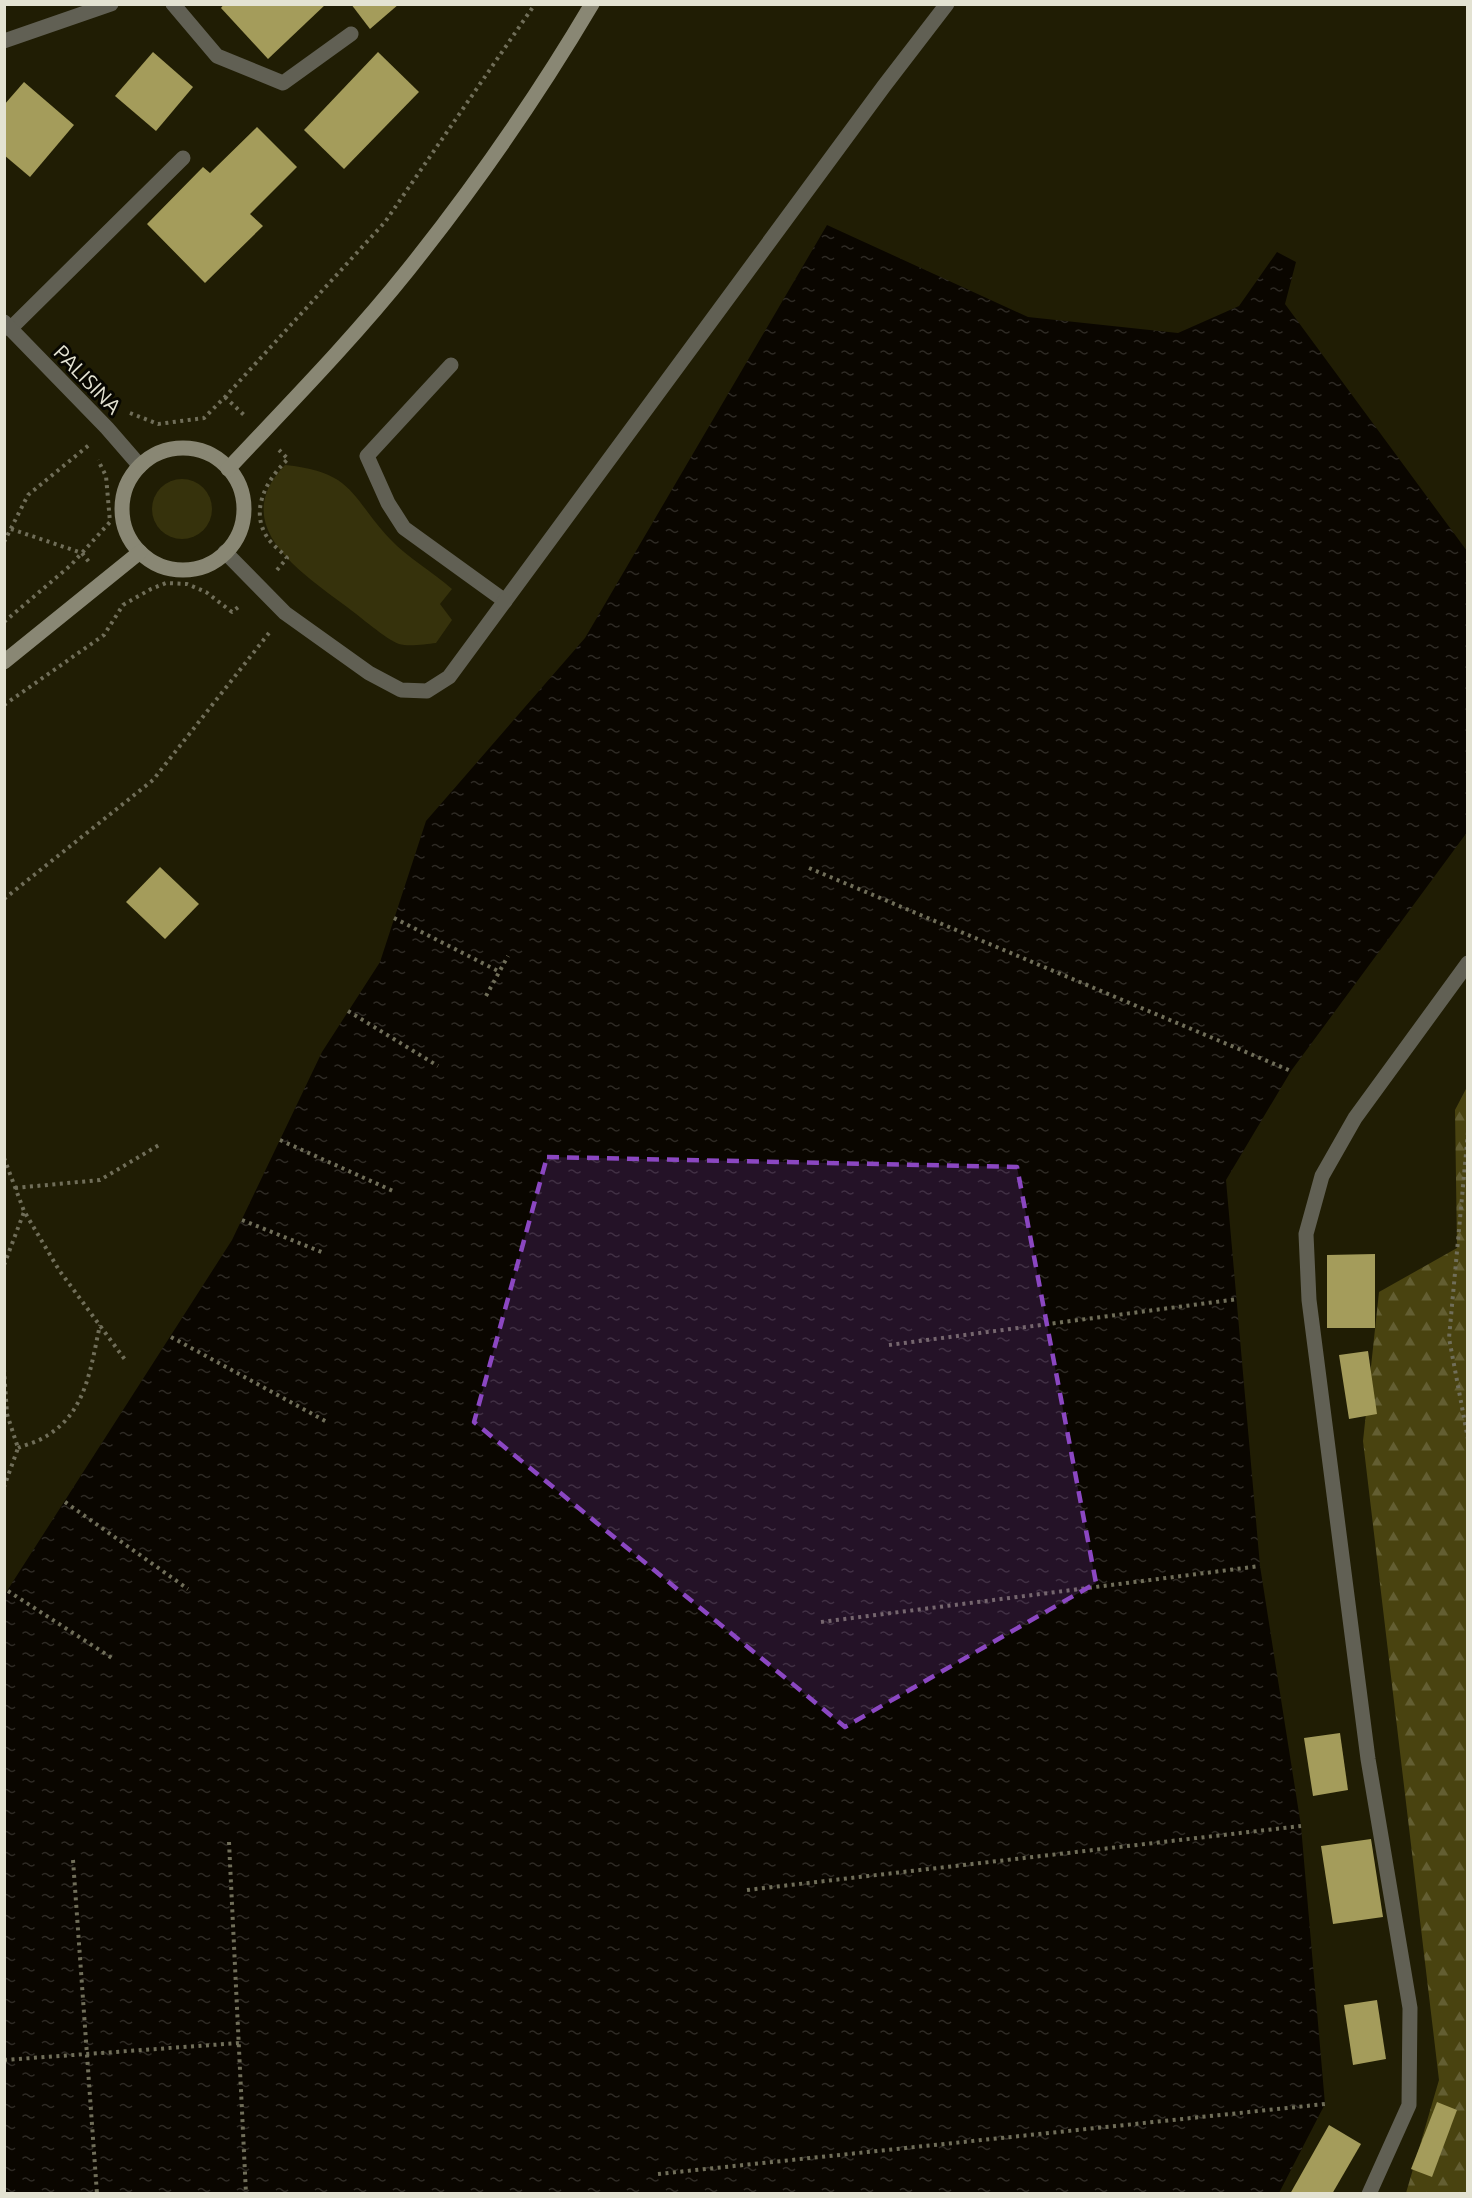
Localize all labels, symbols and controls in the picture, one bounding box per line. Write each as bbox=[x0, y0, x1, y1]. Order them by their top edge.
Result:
street label: PALISINA bbox=[49, 340, 127, 419]

